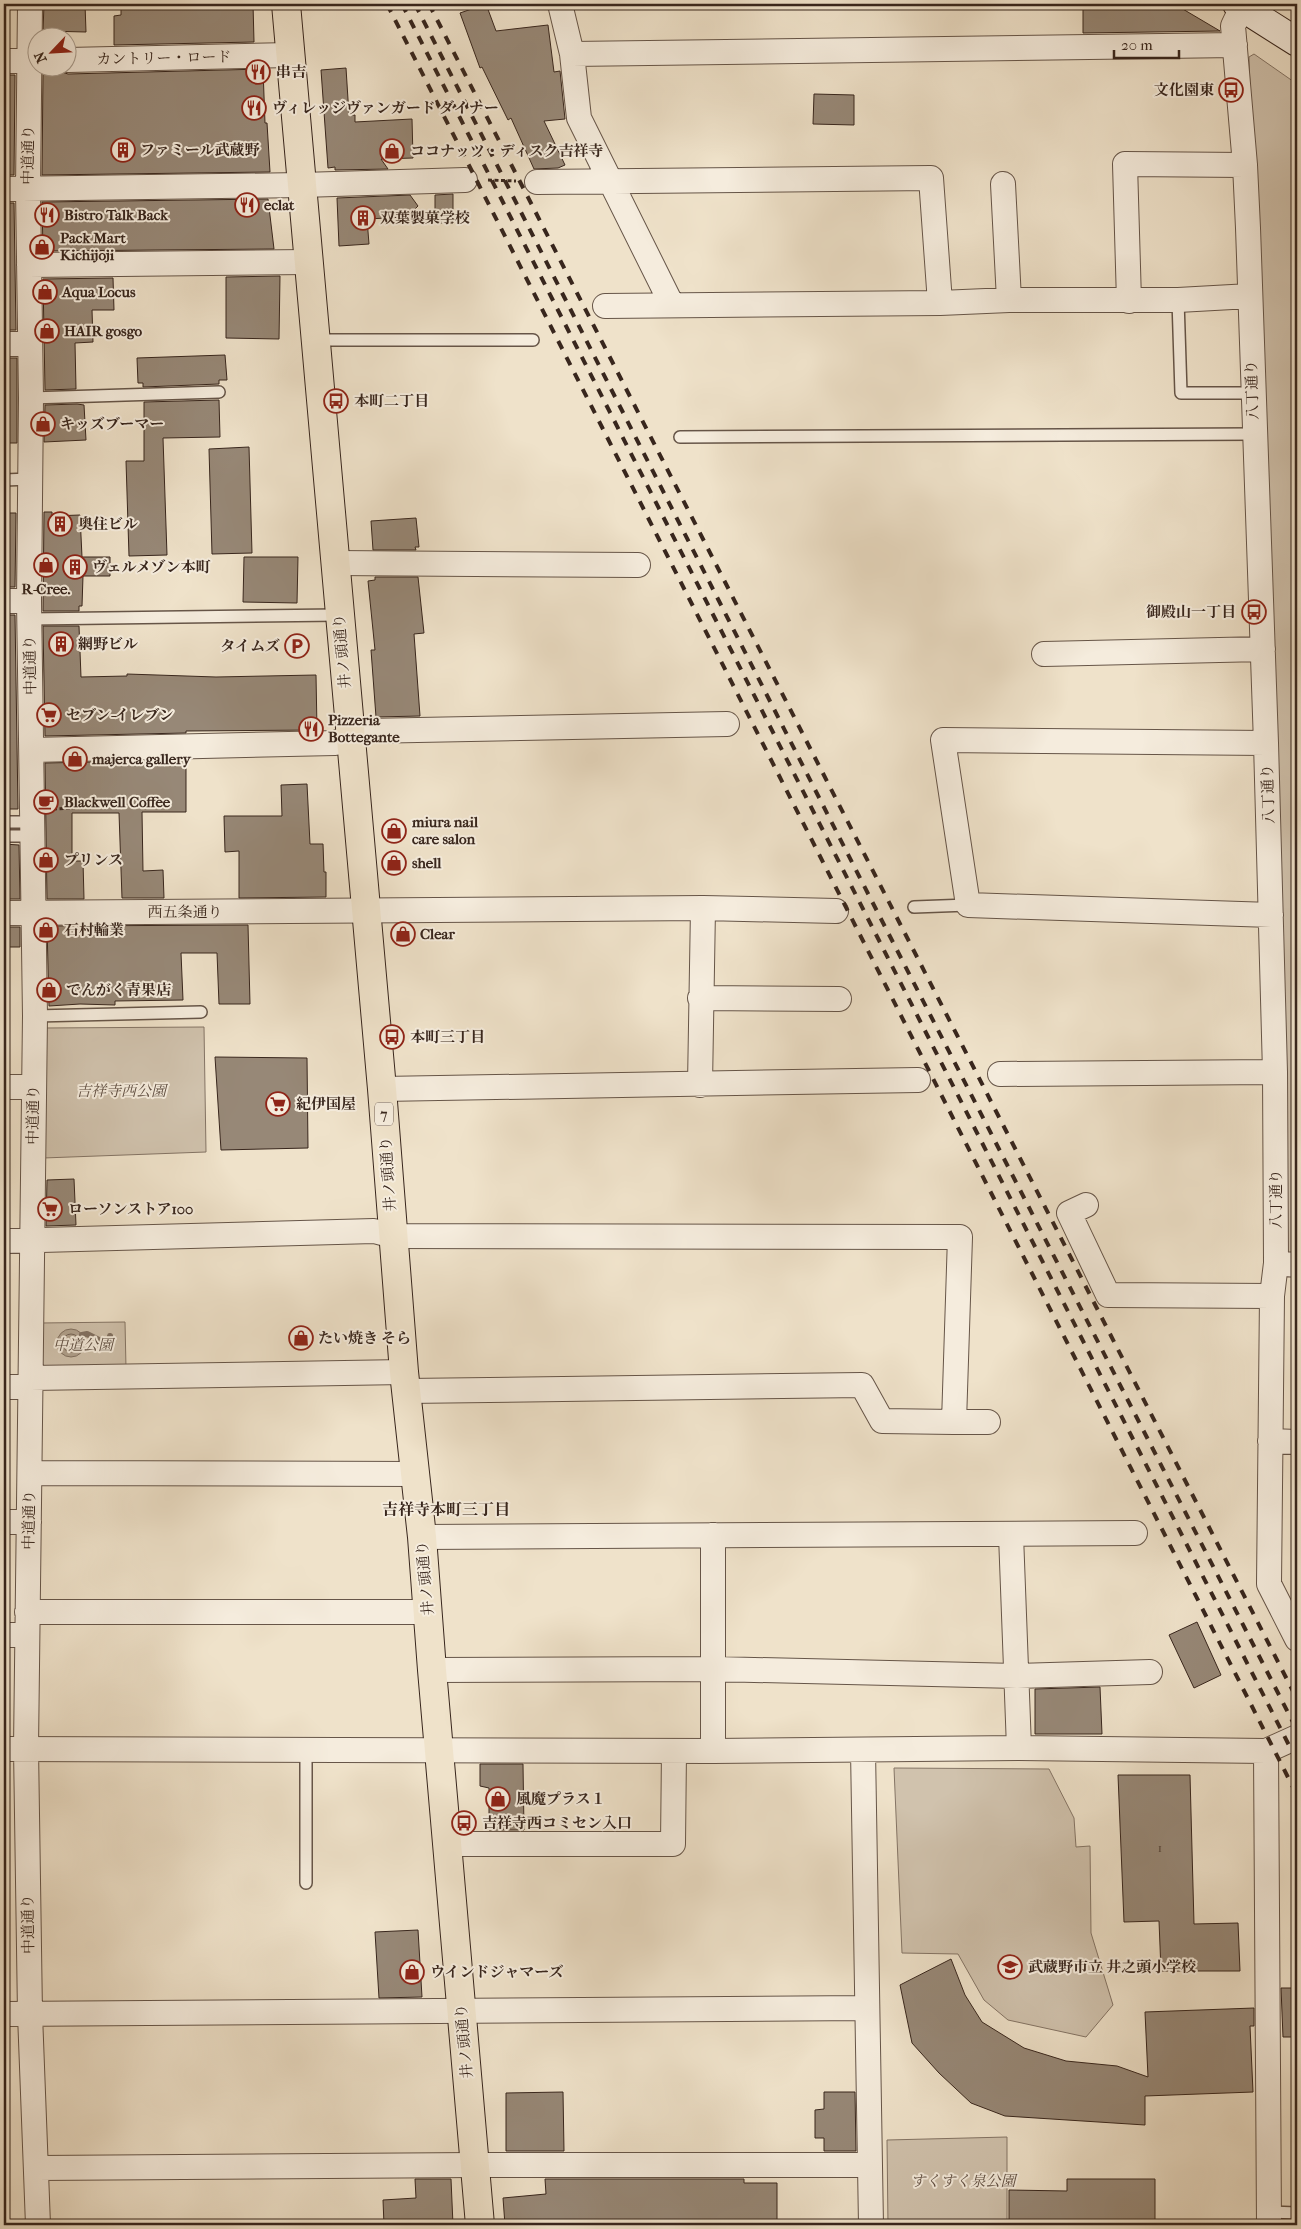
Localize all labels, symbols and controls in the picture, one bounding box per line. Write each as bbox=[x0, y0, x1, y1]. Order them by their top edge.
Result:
north arrow bbox=[28, 28, 78, 78]
scale bar bbox=[1114, 28, 1178, 60]
text: 20 m bbox=[1121, 36, 1153, 54]
street label: カントリー・ロード bbox=[96, 48, 232, 68]
text: N bbox=[31, 49, 51, 66]
restaurant icon: 串吉 bbox=[245, 59, 271, 85]
place label: 串吉 bbox=[276, 63, 306, 81]
bus stop icon: 文化園東 bbox=[1218, 77, 1244, 103]
place label: 文化園東 bbox=[1154, 81, 1215, 99]
restaurant icon: ヴィレッジヴァンガード ダイナー bbox=[241, 95, 267, 121]
place label: ヴィレッジヴァンガード ダイナー bbox=[272, 99, 499, 117]
street label: 中道通り bbox=[18, 125, 38, 185]
building icon: ファミール武蔵野 bbox=[110, 137, 136, 163]
shop icon: ココナッツ・ディスク吉祥寺 bbox=[379, 138, 405, 164]
place label: ファミール武蔵野 bbox=[140, 141, 260, 159]
place label: ココナッツ・ディスク吉祥寺 bbox=[410, 142, 604, 160]
restaurant icon: eclat bbox=[234, 192, 260, 218]
place label: eclat bbox=[264, 196, 295, 214]
restaurant icon: Bistro Talk Back bbox=[34, 202, 60, 228]
building icon: 双葉製菓学校 bbox=[350, 205, 376, 231]
place label: Bistro Talk Back bbox=[64, 206, 169, 224]
place label: 双葉製菓学校 bbox=[380, 209, 470, 227]
place label: Pack Mart Kichijoji bbox=[60, 229, 126, 264]
shop icon: Pack Mart Kichijoji bbox=[29, 234, 55, 260]
shop icon: Aqua Locus bbox=[32, 279, 58, 305]
place label: Aqua Locus bbox=[61, 283, 136, 301]
shop icon: HAIR gosgo bbox=[34, 318, 60, 344]
place label: HAIR gosgo bbox=[64, 322, 143, 340]
street label: 八丁通り bbox=[1242, 360, 1262, 420]
bus stop icon: 本町二丁目 bbox=[323, 388, 349, 414]
place label: 本町二丁目 bbox=[354, 392, 429, 410]
shop icon: キッズブーマー bbox=[30, 411, 56, 437]
place label: キッズブーマー bbox=[60, 415, 164, 433]
building icon: 奥住ビル bbox=[47, 511, 73, 537]
place label: 奥住ビル bbox=[78, 515, 138, 533]
shop icon: R-Cree. bbox=[33, 552, 59, 578]
building icon: ヴェルメゾン本町 bbox=[62, 554, 88, 580]
place label: ヴェルメゾン本町 bbox=[92, 558, 211, 576]
place label: R-Cree. bbox=[22, 580, 71, 598]
bus stop icon: 御殿山一丁目 bbox=[1241, 599, 1267, 625]
place label: 御殿山一丁目 bbox=[1146, 603, 1236, 621]
street label: 井ノ頭通り bbox=[330, 613, 354, 689]
building icon: 網野ビル bbox=[48, 631, 74, 657]
parking icon: タイムズ bbox=[284, 633, 310, 659]
street label: 中道通り bbox=[20, 635, 40, 695]
place label: 網野ビル bbox=[78, 635, 138, 653]
place label: タイムズ bbox=[220, 637, 280, 655]
supermarket icon: セブン-イレブン bbox=[36, 702, 62, 728]
place label: セブン-イレブン bbox=[66, 706, 174, 724]
place label: Pizzeria Bottegante bbox=[328, 711, 400, 746]
restaurant icon: Pizzeria Bottegante bbox=[298, 716, 324, 742]
shop icon: majerca gallery bbox=[62, 746, 88, 772]
place label: majerca gallery bbox=[91, 750, 192, 768]
street label: 八丁通り bbox=[1258, 764, 1278, 824]
cafe icon: Blackwell Coffee bbox=[33, 789, 59, 815]
place label: Blackwell Coffee bbox=[64, 793, 171, 811]
place label: miura nail care salon bbox=[411, 813, 479, 848]
shop icon: miura nail care salon bbox=[381, 818, 407, 844]
shop icon: プリンス bbox=[33, 847, 59, 873]
shop icon: shell bbox=[381, 850, 407, 876]
place label: プリンス bbox=[64, 851, 123, 869]
place label: shell bbox=[412, 854, 442, 872]
street label: 西五条通り bbox=[147, 903, 223, 921]
shop icon: 石村輪業 bbox=[33, 917, 59, 943]
place label: 石村輪業 bbox=[64, 921, 124, 939]
shop icon: Clear bbox=[390, 921, 416, 947]
place label: Clear bbox=[420, 925, 455, 943]
shop icon: でんがく青果店 bbox=[36, 977, 62, 1003]
place label: でんがく青果店 bbox=[66, 981, 171, 999]
bus stop icon: 本町三丁目 bbox=[379, 1024, 405, 1050]
place label: 本町三丁目 bbox=[410, 1028, 485, 1046]
park label: 吉祥寺西公園 bbox=[76, 1082, 169, 1100]
street label: 中道通り bbox=[23, 1085, 43, 1145]
supermarket icon: 紀伊国屋 bbox=[265, 1091, 291, 1117]
place label: 紀伊国屋 bbox=[296, 1095, 356, 1113]
road number: 7 bbox=[375, 1102, 393, 1126]
street label: 井ノ頭通り bbox=[376, 1136, 400, 1212]
street label: 八丁通り bbox=[1267, 1169, 1285, 1229]
supermarket icon: ローソンストア100 bbox=[37, 1196, 63, 1222]
place label: ローソンストア100 bbox=[68, 1200, 193, 1218]
shop icon: たい焼き そら bbox=[288, 1325, 314, 1351]
place label: たい焼き そら bbox=[318, 1329, 411, 1347]
park label: 中道公園 bbox=[53, 1336, 116, 1354]
street label: 中道通り bbox=[19, 1490, 39, 1550]
district label: 吉祥寺本町三丁目 bbox=[382, 1500, 510, 1519]
street label: 井ノ頭通り bbox=[413, 1540, 437, 1616]
shop icon: 風魔プラス１ bbox=[485, 1786, 511, 1812]
place label: 風魔プラス１ bbox=[516, 1790, 606, 1808]
bus stop icon: 吉祥寺西コミセン入口 bbox=[451, 1810, 477, 1836]
place label: 吉祥寺西コミセン入口 bbox=[482, 1814, 632, 1832]
house number: 1 bbox=[1158, 1841, 1162, 1855]
street label: 中道通り bbox=[18, 1894, 38, 1954]
school or university icon: 武蔵野市立 井之頭小学校 bbox=[997, 1954, 1023, 1980]
place label: 武蔵野市立 井之頭小学校 bbox=[1028, 1958, 1196, 1976]
shop icon: ウインドジャマーズ bbox=[399, 1959, 425, 1985]
place label: ウインドジャマーズ bbox=[430, 1963, 564, 1981]
street label: 井ノ頭通り bbox=[452, 2003, 476, 2079]
park label: すくすく泉公園 bbox=[910, 2172, 1018, 2190]

